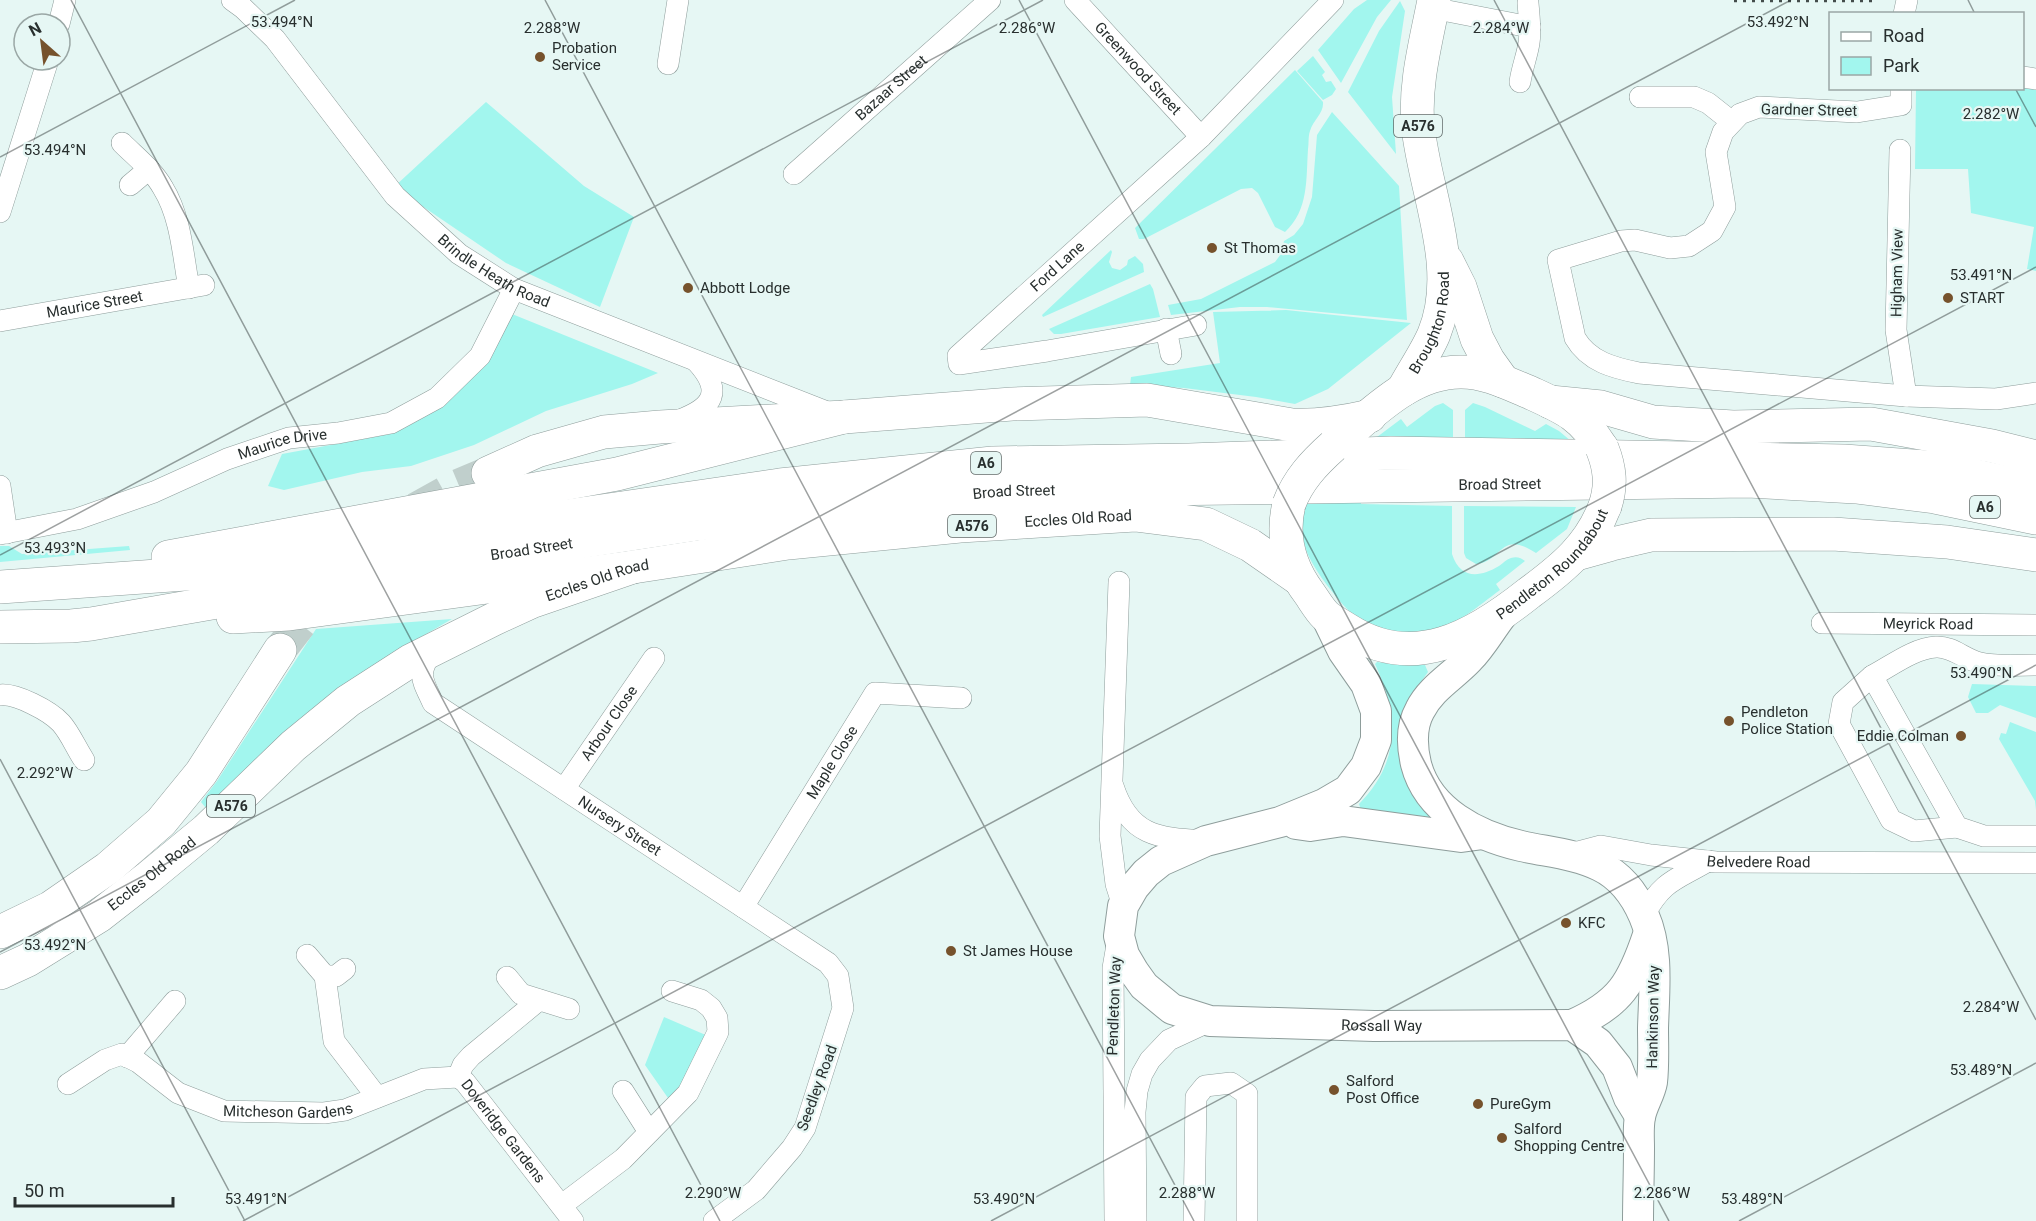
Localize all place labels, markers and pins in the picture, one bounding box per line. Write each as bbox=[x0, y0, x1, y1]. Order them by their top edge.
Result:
place label: Probation Service bbox=[552, 39, 617, 74]
marker: Probation Service bbox=[533, 50, 547, 64]
place label: St Thomas bbox=[1224, 239, 1296, 257]
marker: St Thomas bbox=[1205, 241, 1219, 255]
place label: Abbott Lodge bbox=[700, 279, 790, 297]
marker: Abbott Lodge bbox=[681, 281, 695, 295]
place label: START bbox=[1960, 289, 2005, 307]
marker: START bbox=[1941, 291, 1955, 305]
place label: Pendleton Police Station bbox=[1741, 703, 1833, 738]
marker: Pendleton Police Station bbox=[1722, 714, 1736, 728]
place label: Eddie Colman bbox=[1857, 727, 1949, 745]
marker: Eddie Colman bbox=[1954, 729, 1968, 743]
place label: KFC bbox=[1578, 914, 1606, 932]
marker: KFC bbox=[1559, 916, 1573, 930]
place label: St James House bbox=[963, 942, 1073, 960]
marker: St James House bbox=[944, 944, 958, 958]
place label: Salford Post Office bbox=[1346, 1072, 1419, 1107]
marker: Salford Post Office bbox=[1327, 1083, 1341, 1097]
place label: PureGym bbox=[1490, 1095, 1551, 1113]
marker: PureGym bbox=[1471, 1097, 1485, 1111]
place label: Salford Shopping Centre bbox=[1514, 1120, 1624, 1155]
marker: Salford Shopping Centre bbox=[1495, 1131, 1509, 1145]

